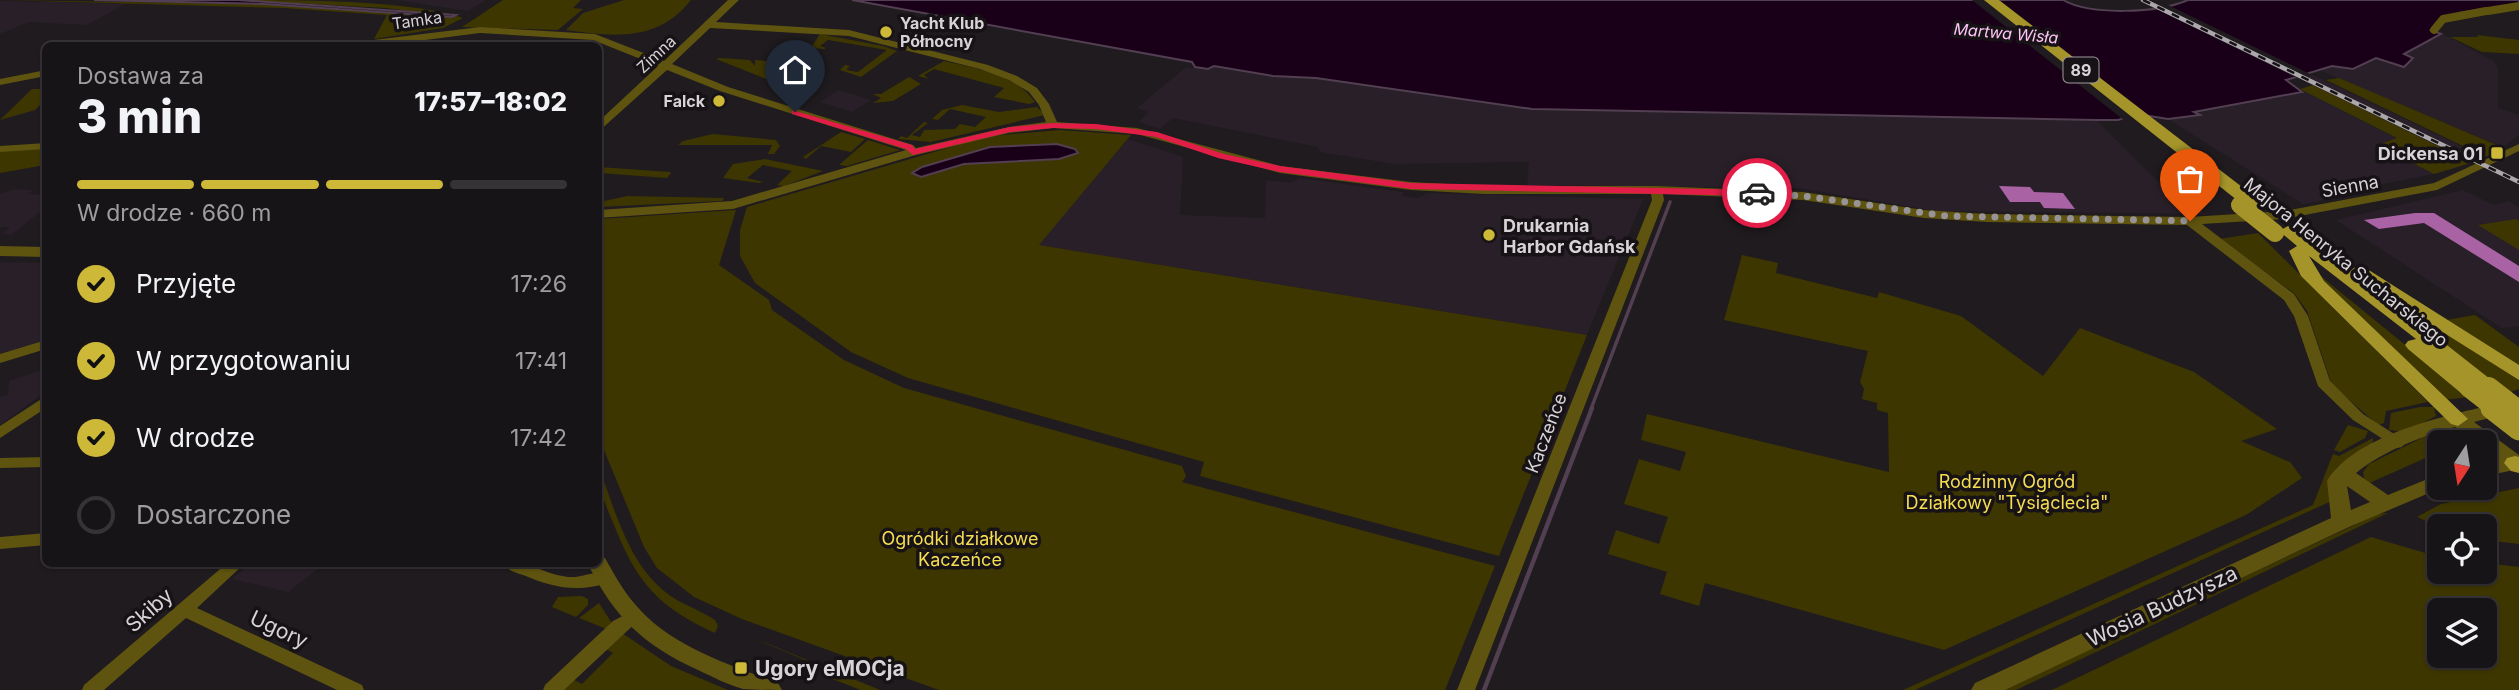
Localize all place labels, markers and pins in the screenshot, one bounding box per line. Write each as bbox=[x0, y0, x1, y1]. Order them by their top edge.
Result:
place label: Yacht Klub Północny bbox=[900, 13, 984, 51]
marker: Yacht Klub Północny bbox=[878, 24, 894, 40]
pin bbox=[765, 40, 825, 112]
place label: Falck bbox=[664, 91, 706, 111]
marker: Falck bbox=[711, 93, 727, 109]
place label: Dickensa 01 bbox=[2378, 143, 2483, 164]
marker: Dickensa 01 bbox=[2489, 145, 2505, 161]
pin bbox=[2160, 149, 2220, 221]
place label: Drukarnia Harbor Gdańsk bbox=[1503, 215, 1636, 257]
marker: Drukarnia Harbor Gdańsk bbox=[1481, 227, 1497, 243]
place label: Ugory eMOCja bbox=[755, 656, 905, 681]
marker: Ugory eMOCja bbox=[733, 660, 749, 676]

